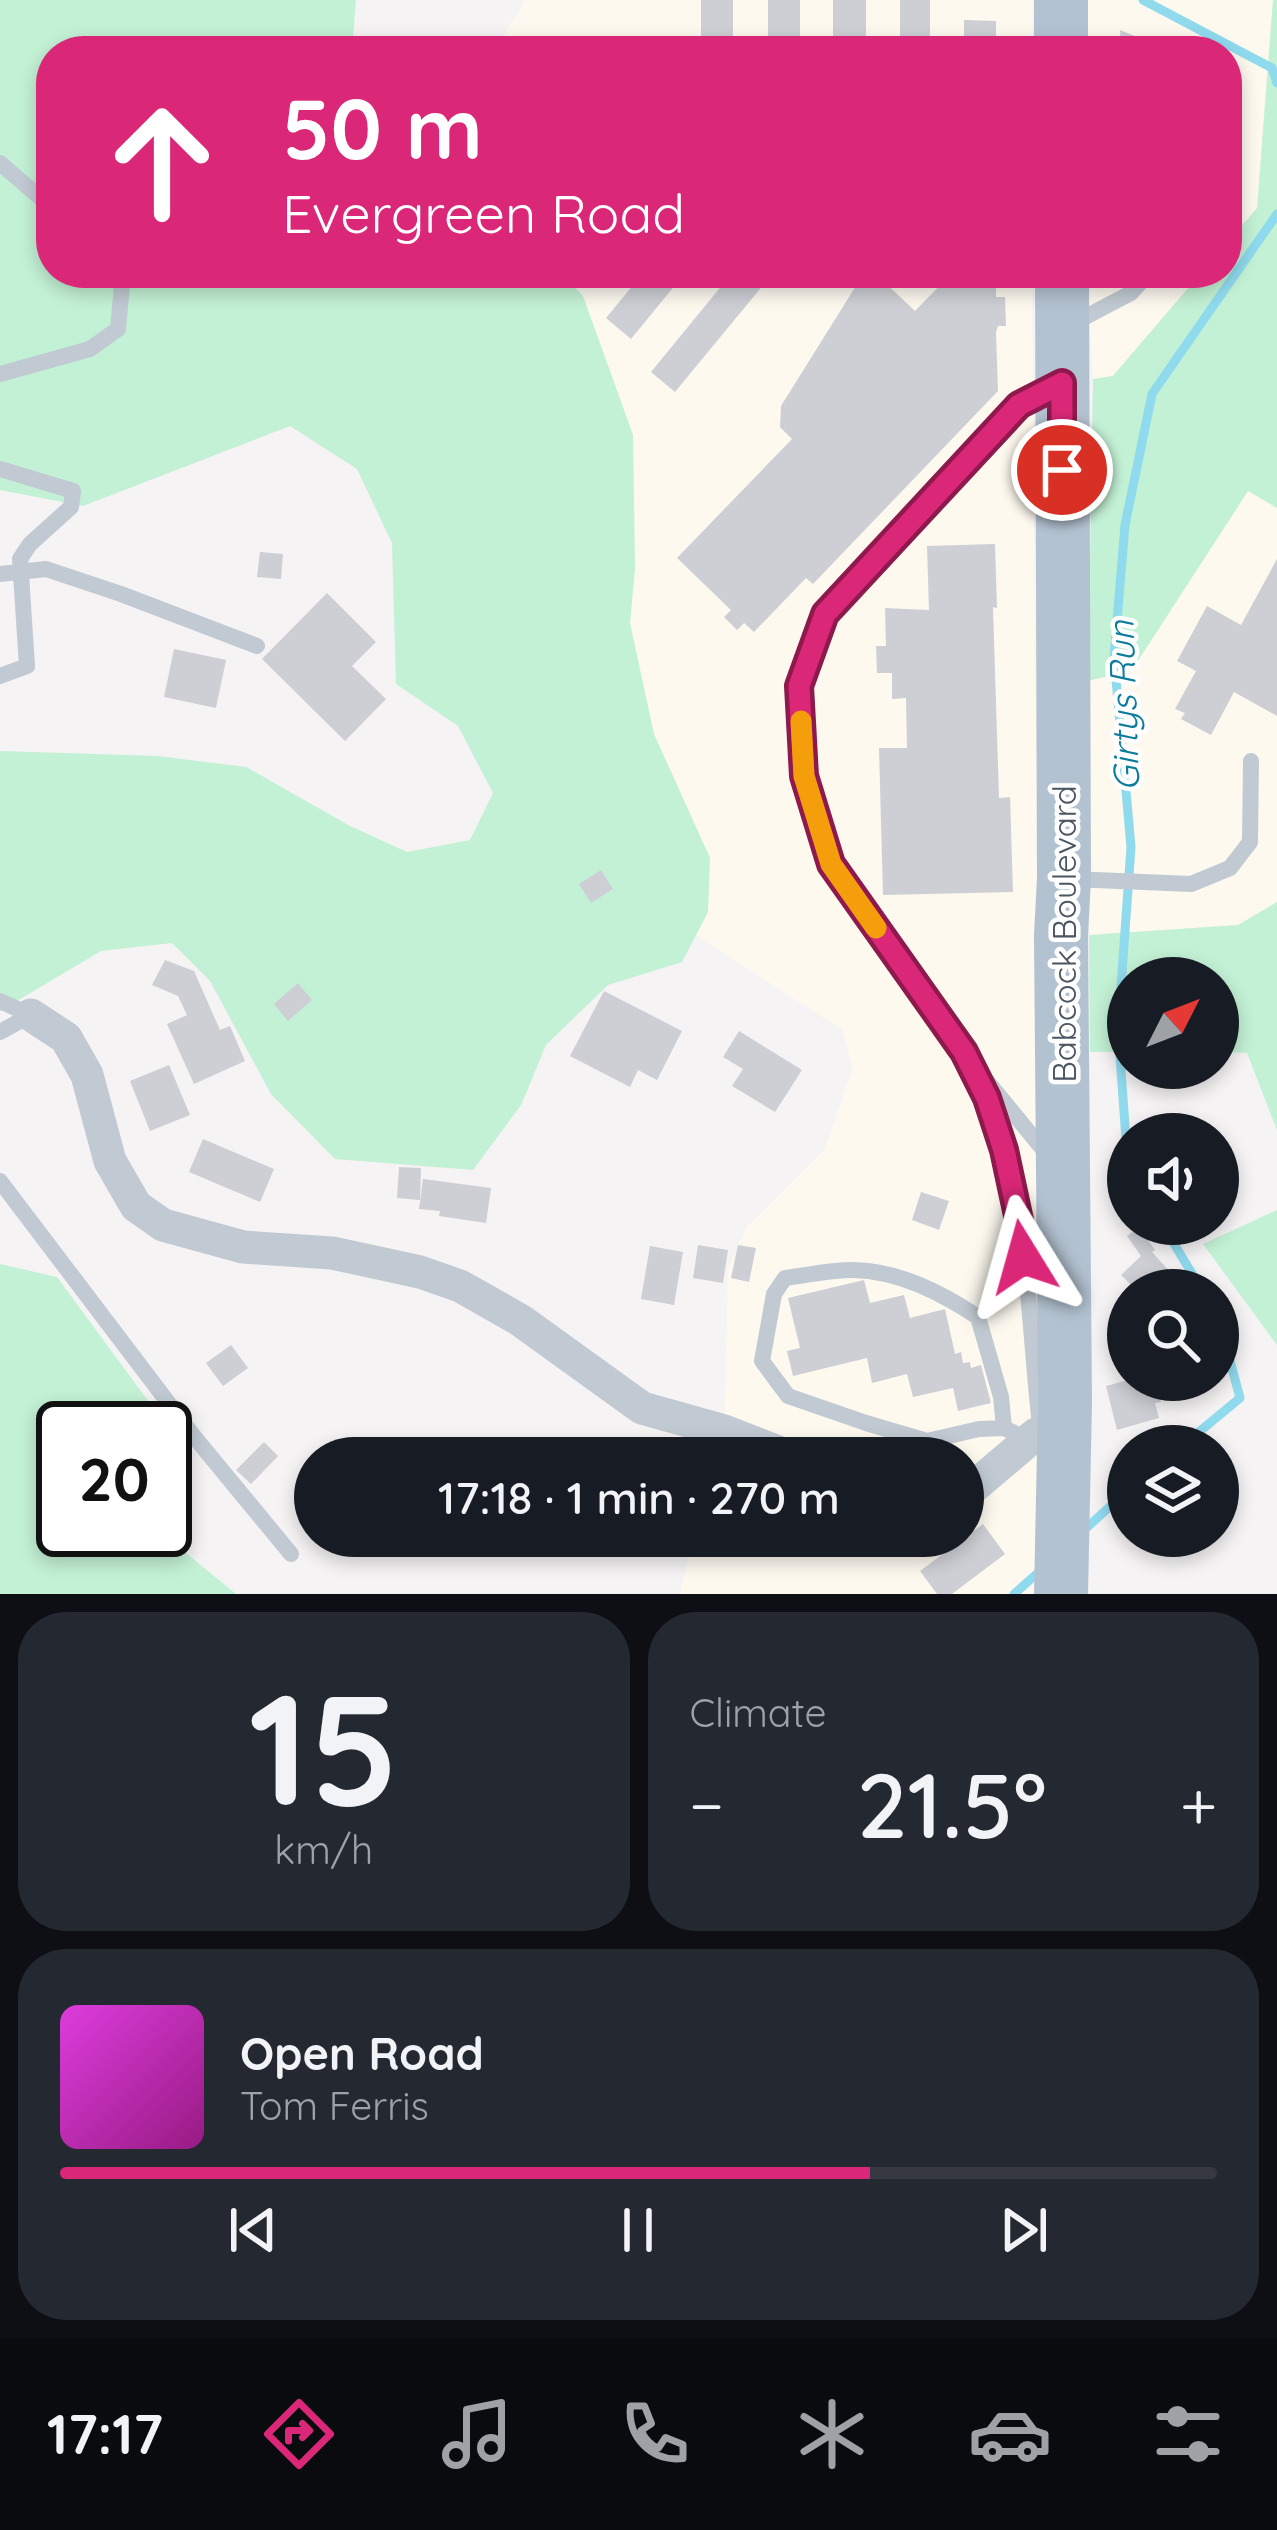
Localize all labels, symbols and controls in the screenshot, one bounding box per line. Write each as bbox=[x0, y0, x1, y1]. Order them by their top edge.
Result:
text: 50 m bbox=[282, 75, 483, 180]
icon: ahead bbox=[84, 84, 240, 240]
text: Evergreen Road bbox=[282, 179, 685, 247]
pin bbox=[1011, 419, 1113, 521]
icon: arrive bbox=[1029, 437, 1095, 503]
water label: Girtys Run bbox=[1097, 619, 1148, 792]
street label: Babcock Boulevard bbox=[1043, 785, 1084, 1083]
north arrow bbox=[1107, 957, 1239, 1089]
map controls bbox=[1107, 957, 1239, 1557]
button: sound bbox=[1107, 1113, 1239, 1245]
position arrow bbox=[960, 1194, 1086, 1320]
button: search bbox=[1107, 1269, 1239, 1401]
speed limit sign: 20 bbox=[36, 1401, 192, 1557]
button: layers bbox=[1107, 1425, 1239, 1557]
text: 17:18 · 1 min · 270 m bbox=[438, 1469, 840, 1525]
text: 15 bbox=[248, 1649, 399, 1844]
text: Climate bbox=[690, 1688, 827, 1737]
text: 21.5° bbox=[857, 1748, 1047, 1861]
text: − bbox=[690, 1763, 724, 1846]
text: + bbox=[1180, 1763, 1217, 1846]
text: km/h bbox=[274, 1825, 373, 1874]
text: Open Road bbox=[240, 2025, 484, 2081]
text: Tom Ferris bbox=[240, 2081, 429, 2130]
icon: previous bbox=[220, 2197, 286, 2263]
icon: pause bbox=[605, 2197, 671, 2263]
icon: next bbox=[991, 2197, 1057, 2263]
icon: directions bbox=[257, 2392, 341, 2476]
icon: music bbox=[435, 2392, 519, 2476]
icon: phone bbox=[613, 2392, 697, 2476]
icon: climate bbox=[790, 2392, 874, 2476]
icon: car bbox=[968, 2392, 1052, 2476]
icon: filters bbox=[1146, 2392, 1230, 2476]
text: 17:17 bbox=[47, 2400, 163, 2468]

